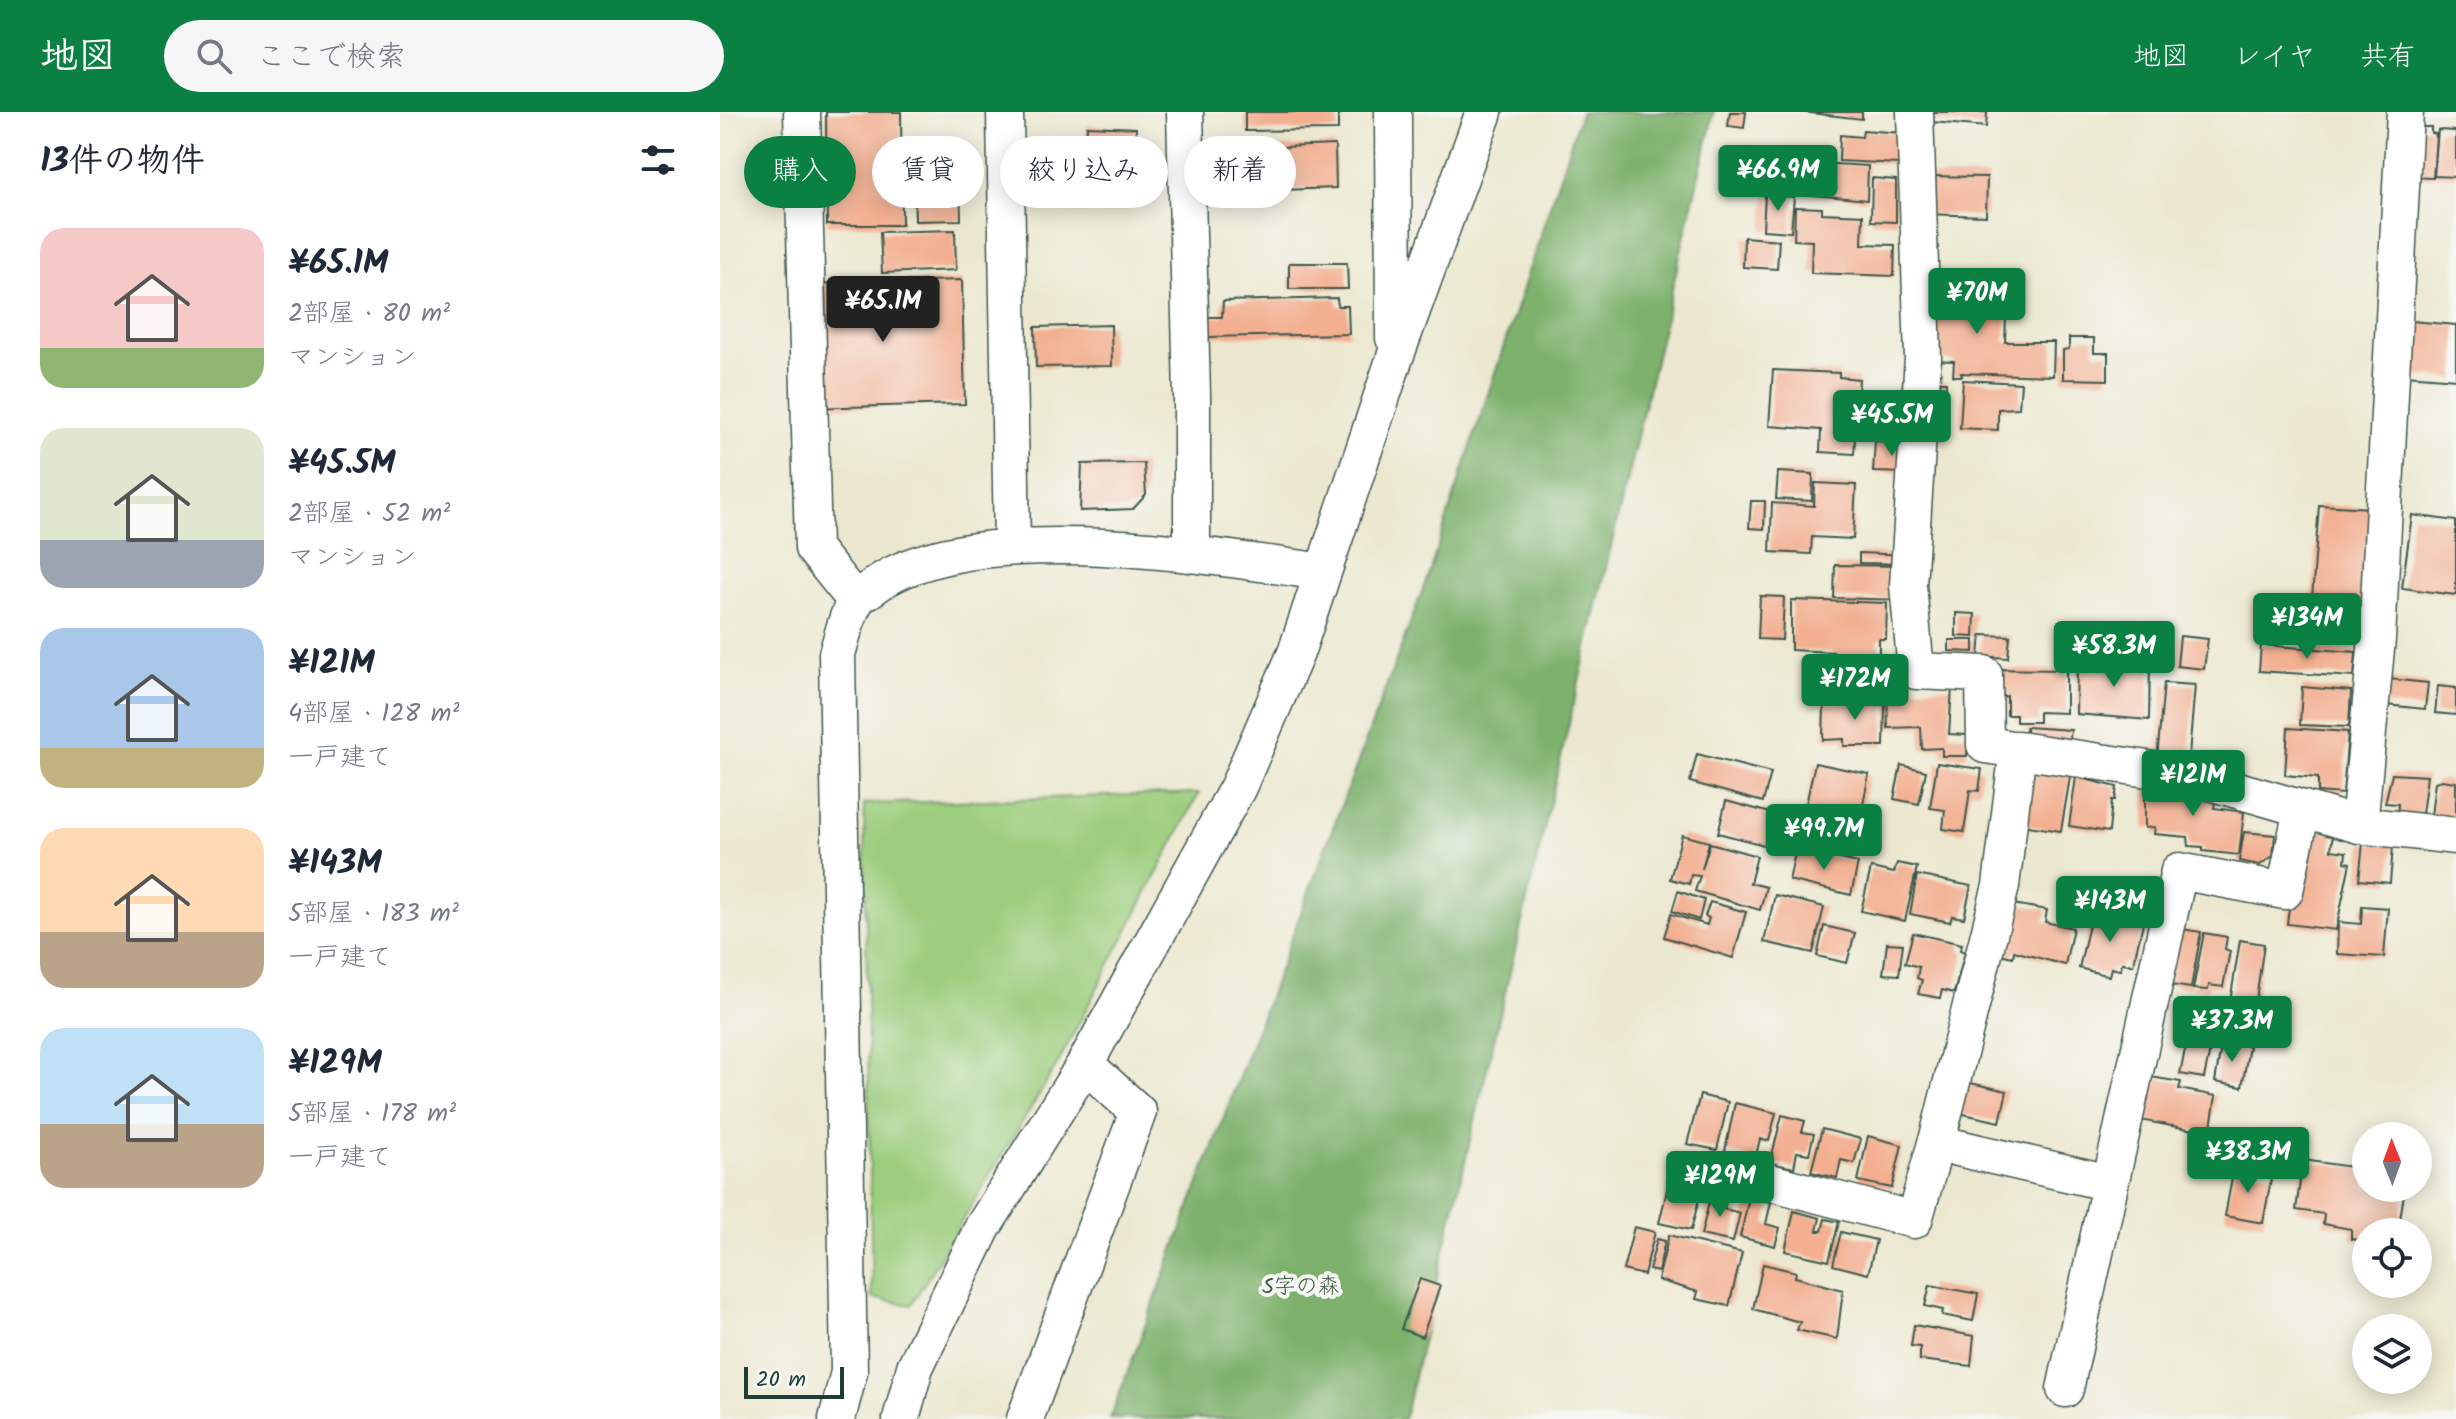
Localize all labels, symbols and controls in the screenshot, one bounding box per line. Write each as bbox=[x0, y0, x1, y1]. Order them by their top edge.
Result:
search box bbox=[164, 20, 724, 92]
text: 地図 bbox=[40, 28, 116, 88]
icon: search bbox=[192, 34, 236, 78]
text: ここで検索 bbox=[256, 34, 406, 82]
text: 地図 bbox=[2133, 35, 2189, 80]
text: レイヤ bbox=[2233, 35, 2316, 80]
text: 共有 bbox=[2360, 35, 2416, 80]
text: 13件の物件 bbox=[40, 135, 205, 189]
chip: 購入 bbox=[744, 136, 856, 208]
chip: 賃貸 bbox=[872, 136, 984, 208]
chip: 絞り込み bbox=[1000, 136, 1168, 208]
chip: 新着 bbox=[1184, 136, 1296, 208]
icon: filters bbox=[636, 138, 680, 182]
pin: ¥66.9M bbox=[1713, 145, 1843, 213]
text: ¥66.9M bbox=[1736, 150, 1820, 192]
text: ¥65.1M bbox=[288, 237, 389, 291]
icon: home bbox=[104, 260, 200, 356]
pin: ¥70M bbox=[1930, 268, 2024, 336]
text: ¥70M bbox=[1946, 273, 2008, 315]
pin: ¥65.1M bbox=[818, 276, 948, 344]
text: ¥65.1M bbox=[845, 281, 921, 323]
text: 2部屋 · 80 m² bbox=[288, 293, 450, 335]
text: マンション bbox=[288, 337, 417, 379]
pin: ¥45.5M bbox=[1827, 390, 1957, 458]
text: ¥45.5M bbox=[1851, 395, 1933, 437]
text: ¥45.5M bbox=[288, 437, 396, 491]
icon: home bbox=[104, 460, 200, 556]
text: 2部屋 · 52 m² bbox=[288, 493, 450, 535]
text: マンション bbox=[288, 537, 417, 579]
pin: ¥134M bbox=[2251, 593, 2363, 661]
text: ¥134M bbox=[2271, 598, 2343, 640]
pin: ¥58.3M bbox=[2049, 621, 2179, 689]
text: ¥58.3M bbox=[2072, 626, 2156, 668]
text: ¥121M bbox=[288, 637, 375, 691]
pin: ¥172M bbox=[1799, 654, 1911, 722]
text: ¥172M bbox=[1820, 659, 1890, 701]
icon: home bbox=[104, 660, 200, 756]
text: 4部屋 · 128 m² bbox=[288, 693, 459, 735]
text: 一戸建て bbox=[288, 737, 392, 779]
pin: ¥121M bbox=[2137, 750, 2249, 818]
text: ¥121M bbox=[2160, 755, 2226, 797]
pin: ¥99.7M bbox=[1759, 804, 1889, 872]
text: ¥99.7M bbox=[1784, 809, 1864, 851]
text: ¥143M bbox=[288, 837, 382, 891]
icon: home bbox=[104, 860, 200, 956]
pin: ¥143M bbox=[2054, 876, 2166, 944]
text: ¥143M bbox=[2074, 881, 2146, 923]
text: 5部屋 · 183 m² bbox=[288, 893, 459, 935]
text: 一戸建て bbox=[288, 937, 392, 979]
pin: ¥37.3M bbox=[2167, 996, 2297, 1064]
text: ¥37.3M bbox=[2191, 1001, 2273, 1043]
text: ¥129M bbox=[288, 1037, 382, 1091]
icon: home bbox=[104, 1060, 200, 1156]
text: 5部屋 · 178 m² bbox=[288, 1093, 456, 1135]
north arrow bbox=[2352, 1122, 2432, 1202]
map controls bbox=[2352, 1122, 2432, 1394]
pin: ¥38.3M bbox=[2183, 1127, 2313, 1195]
text: ¥38.3M bbox=[2205, 1132, 2291, 1174]
text: 一戸建て bbox=[288, 1137, 392, 1179]
pin: ¥129M bbox=[1664, 1151, 1776, 1219]
text: ¥129M bbox=[1684, 1156, 1756, 1198]
button: locate bbox=[2352, 1218, 2432, 1298]
park label: S字の森 bbox=[1262, 1270, 1340, 1305]
button: layers bbox=[2352, 1314, 2432, 1394]
scale bar bbox=[744, 1363, 844, 1399]
text: 20 m bbox=[756, 1363, 806, 1398]

